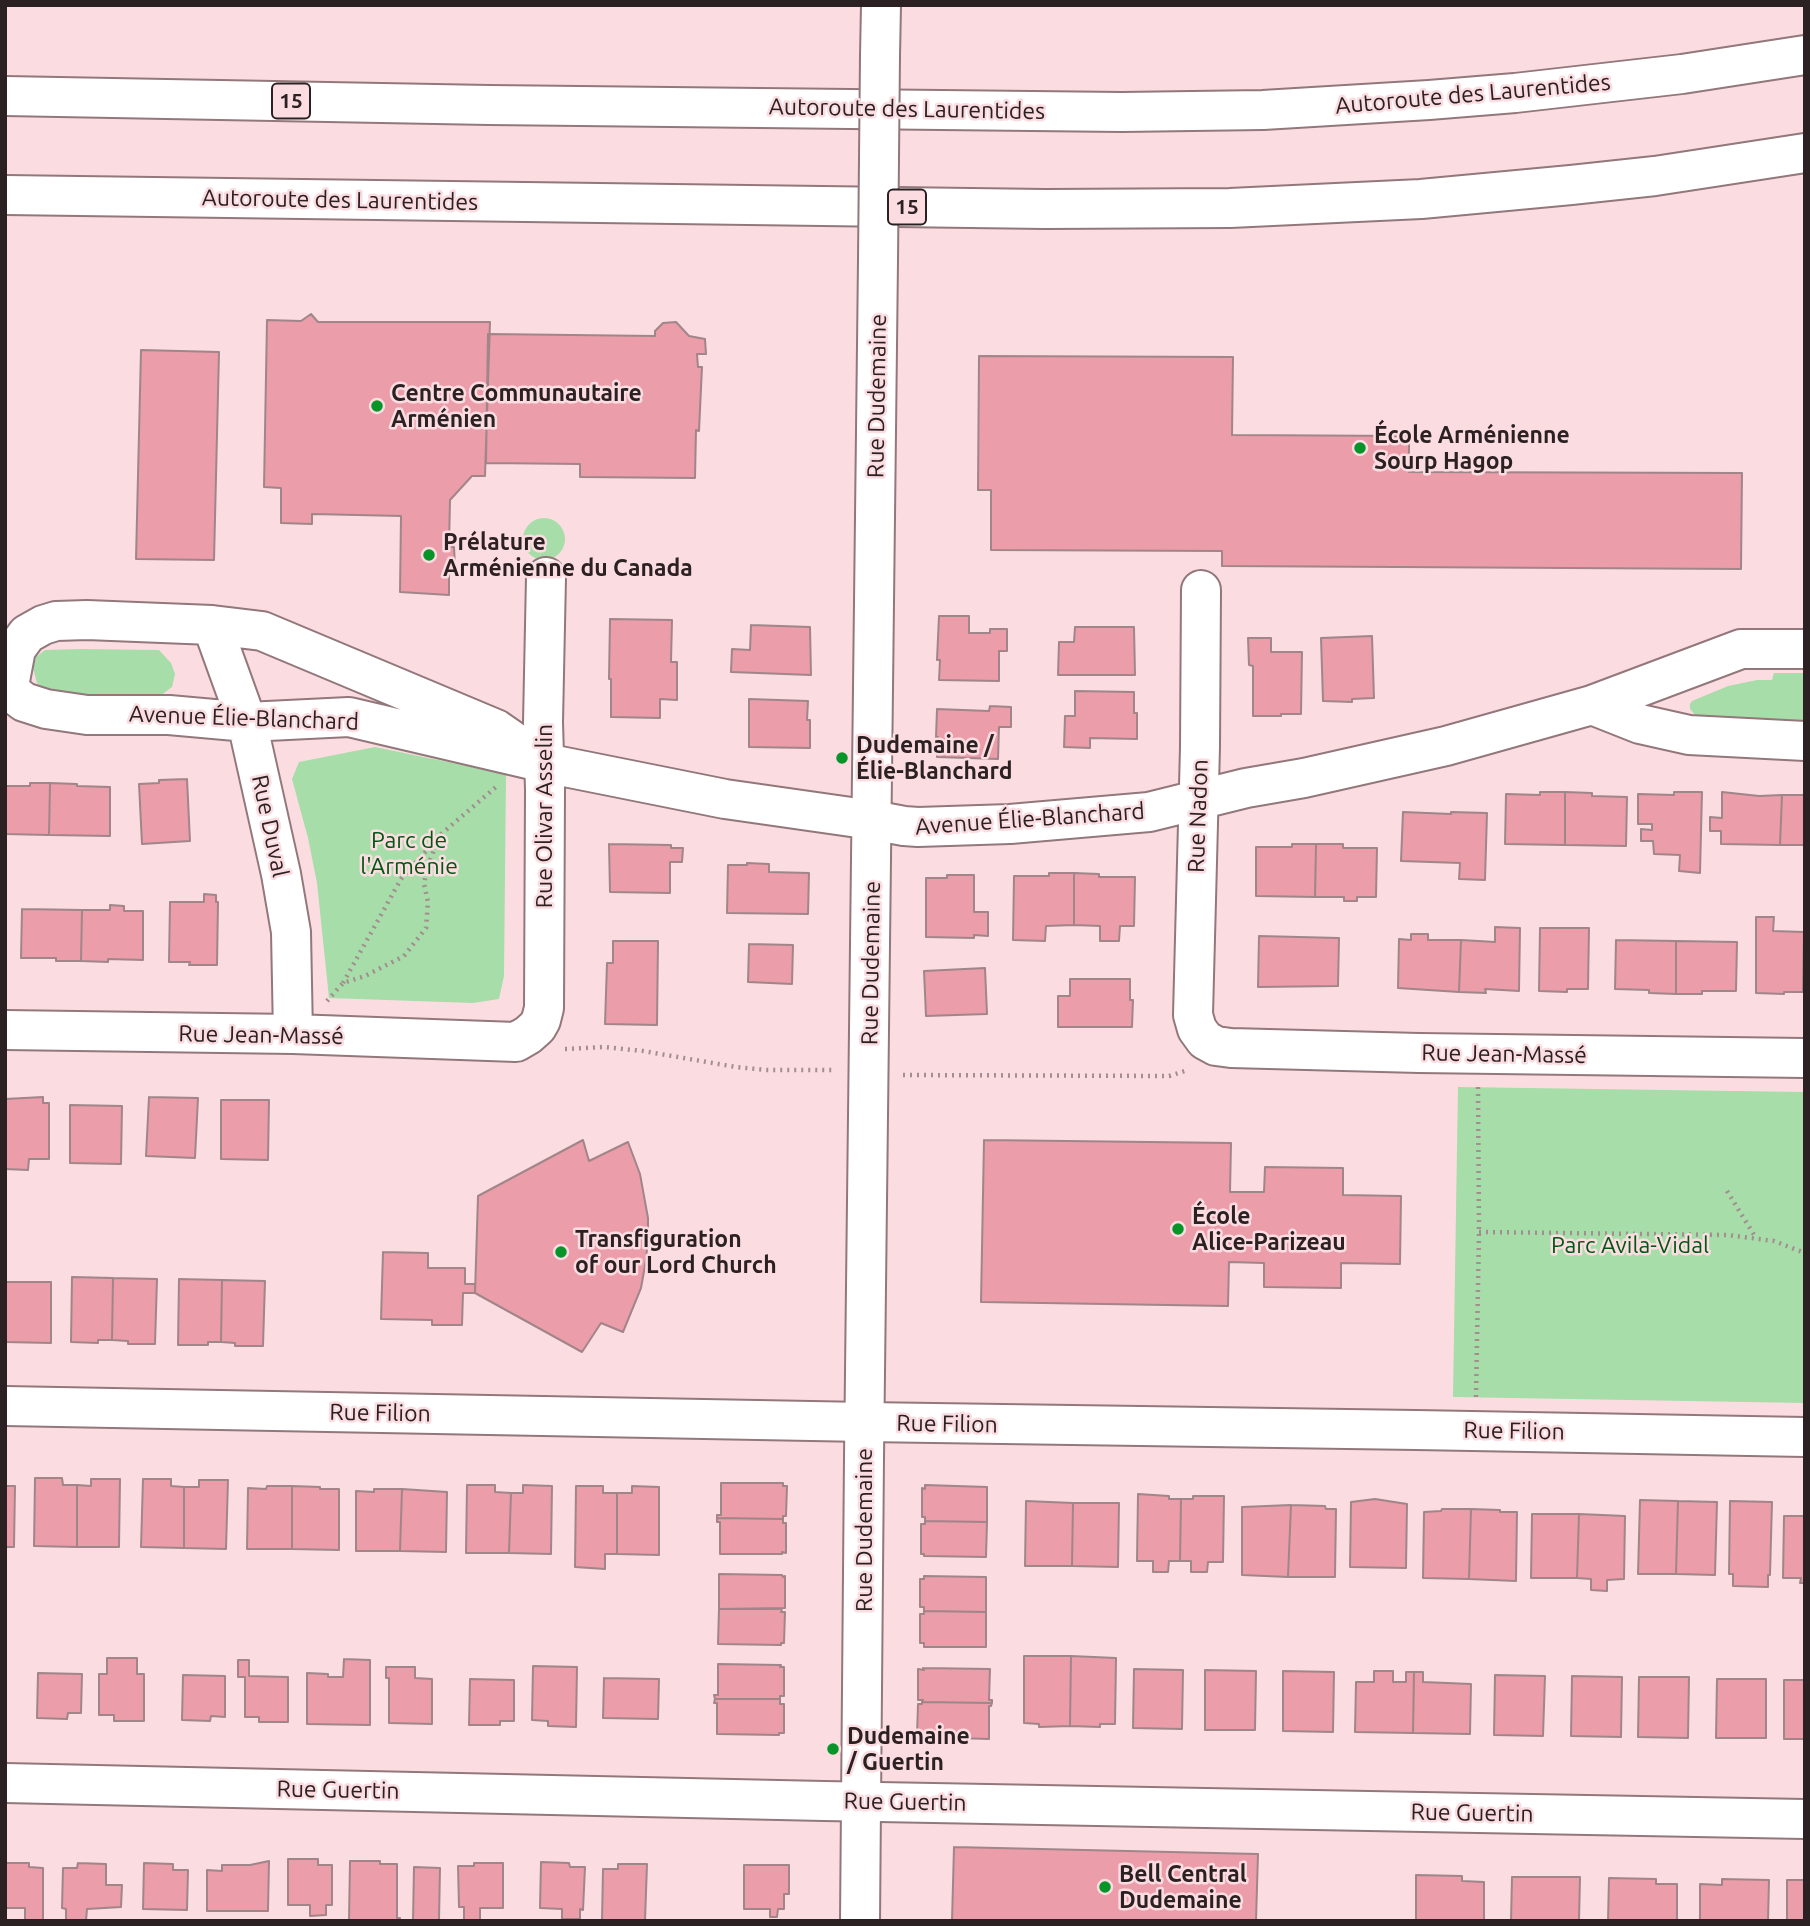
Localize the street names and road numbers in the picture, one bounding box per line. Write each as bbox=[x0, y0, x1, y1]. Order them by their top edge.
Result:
street label: Autoroute des Laurentides bbox=[1334, 68, 1612, 120]
road number: 15 bbox=[272, 84, 310, 119]
street label: Autoroute des Laurentides bbox=[769, 93, 1045, 125]
street label: Autoroute des Laurentides bbox=[202, 184, 478, 216]
road number: 15 bbox=[888, 190, 926, 224]
street label: Rue Dudemaine bbox=[862, 314, 892, 478]
street label: Avenue Élie-Blanchard bbox=[129, 700, 359, 736]
street label: Rue Olivar Asselin bbox=[530, 724, 558, 908]
street label: Rue Nadon bbox=[1182, 759, 1214, 873]
street label: Rue Duval bbox=[246, 772, 294, 880]
street label: Avenue Élie-Blanchard bbox=[914, 797, 1146, 841]
street label: Rue Dudemaine bbox=[856, 881, 886, 1045]
street label: Rue Jean-Massé bbox=[178, 1020, 344, 1050]
street label: Rue Jean-Massé bbox=[1421, 1039, 1587, 1069]
street label: Rue Filion bbox=[329, 1398, 431, 1428]
street label: Rue Filion bbox=[896, 1409, 998, 1439]
street label: Rue Filion bbox=[1463, 1416, 1565, 1446]
street label: Rue Dudemaine bbox=[850, 1448, 878, 1612]
street label: Rue Guertin bbox=[276, 1775, 400, 1805]
street label: Rue Guertin bbox=[843, 1787, 967, 1817]
street label: Rue Guertin bbox=[1410, 1798, 1534, 1828]

